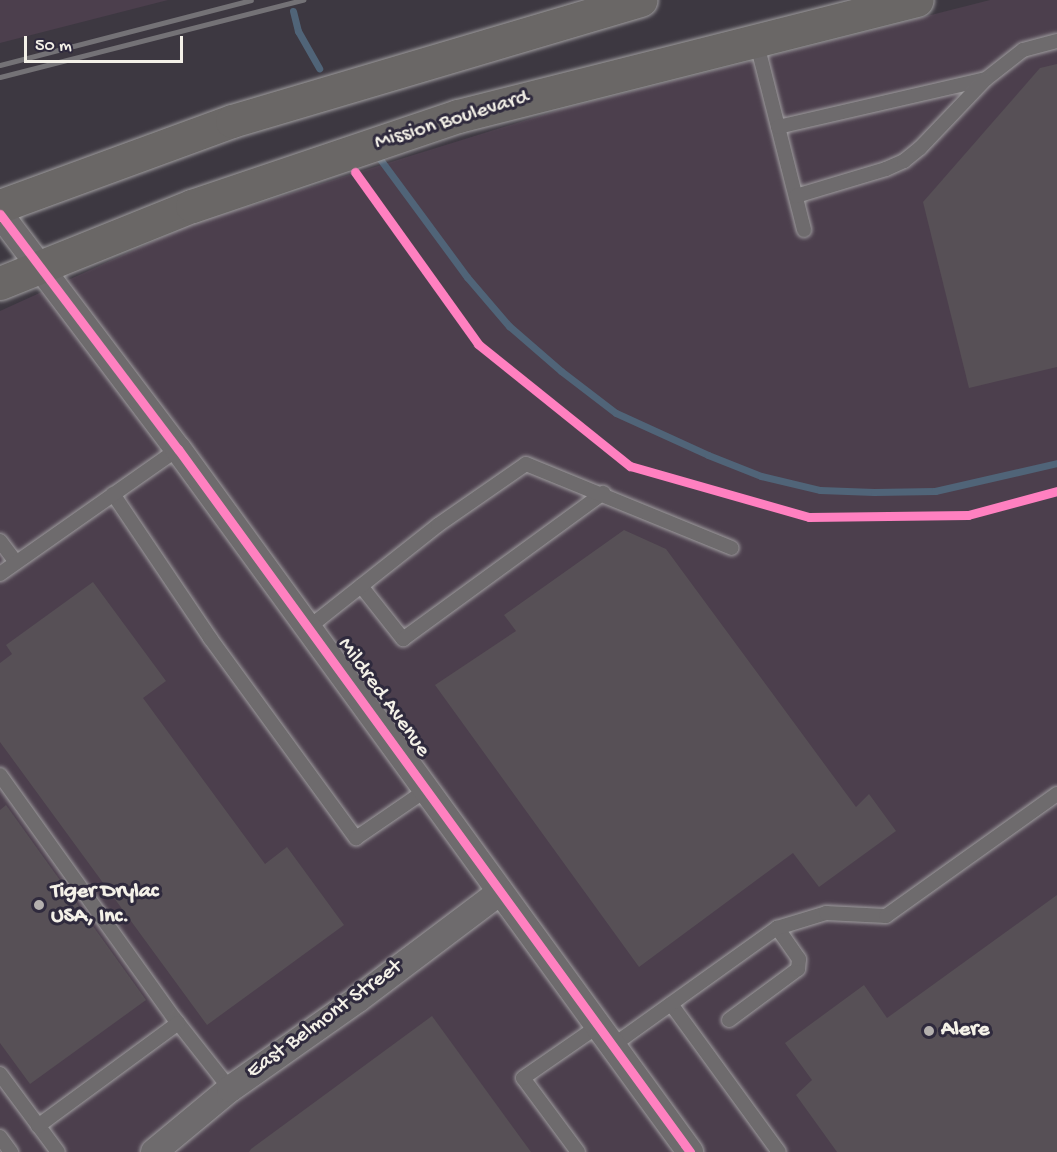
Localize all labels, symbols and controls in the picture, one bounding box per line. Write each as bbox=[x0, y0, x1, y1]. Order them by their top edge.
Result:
scale bar bbox=[27, 24, 186, 62]
text: 50 m bbox=[35, 36, 72, 57]
street label: Mission Boulevard bbox=[372, 85, 532, 157]
street label: Mildred Avenue bbox=[331, 633, 435, 763]
place label: Tiger Drylac USA, Inc. bbox=[51, 879, 159, 930]
marker: Tiger Drylac USA, Inc. bbox=[32, 898, 46, 912]
street label: East Belmont Street bbox=[242, 955, 408, 1085]
place label: Alere bbox=[941, 1018, 989, 1044]
marker: Alere bbox=[922, 1024, 936, 1038]

